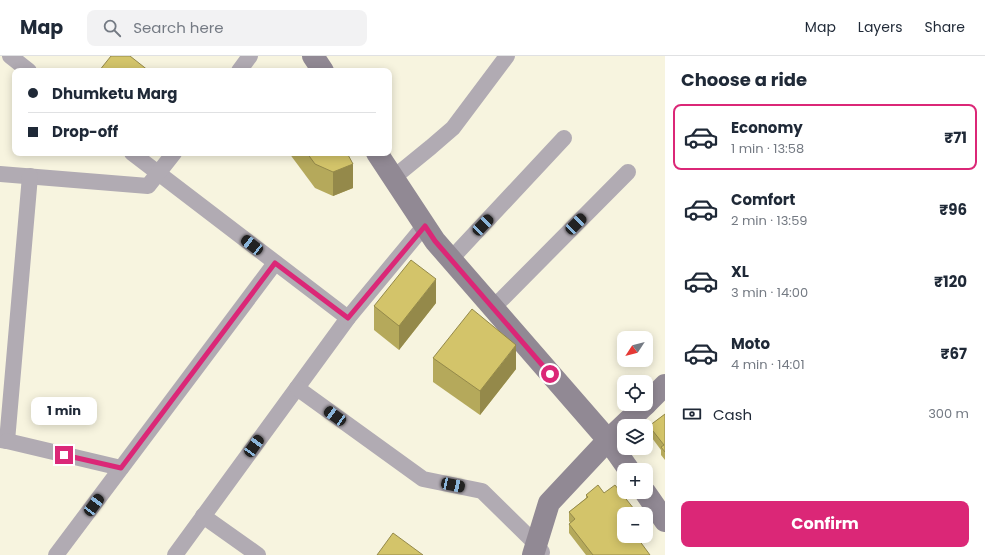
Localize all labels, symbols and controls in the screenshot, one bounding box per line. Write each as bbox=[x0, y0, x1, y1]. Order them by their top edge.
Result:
search box bbox=[87, 10, 367, 46]
text: Map bbox=[20, 14, 63, 41]
icon: search bbox=[101, 17, 123, 39]
text: Search here bbox=[133, 17, 224, 38]
text: Map bbox=[805, 17, 836, 37]
text: Layers bbox=[858, 17, 902, 37]
text: Share bbox=[924, 17, 965, 37]
text: Choose a ride bbox=[681, 67, 807, 92]
text: Dhumketu Marg bbox=[52, 83, 177, 104]
text: Economy bbox=[731, 117, 803, 138]
icon: car bbox=[683, 119, 719, 155]
text: Drop-off bbox=[52, 121, 118, 142]
text: ₹71 bbox=[944, 127, 967, 148]
text: 1 min · 13:58 bbox=[731, 139, 804, 158]
text: Comfort bbox=[731, 189, 795, 210]
icon: car bbox=[683, 191, 719, 227]
text: ₹96 bbox=[939, 199, 967, 220]
car bbox=[563, 211, 589, 237]
text: 2 min · 13:59 bbox=[731, 211, 808, 230]
car bbox=[470, 212, 496, 238]
car bbox=[239, 233, 265, 257]
text: XL bbox=[731, 261, 749, 282]
icon: car bbox=[683, 263, 719, 299]
text: ₹120 bbox=[934, 271, 967, 292]
text: 3 min · 14:00 bbox=[731, 283, 808, 302]
north arrow bbox=[617, 331, 653, 367]
map controls bbox=[617, 331, 653, 543]
text: Moto bbox=[731, 333, 770, 354]
icon: car bbox=[683, 335, 719, 371]
text: ₹67 bbox=[940, 343, 967, 364]
text: 4 min · 14:01 bbox=[731, 355, 805, 374]
route start bbox=[541, 365, 559, 383]
button: locate bbox=[617, 375, 653, 411]
callout: 1 min bbox=[31, 397, 97, 425]
text: 1 min bbox=[47, 401, 81, 420]
icon: cash bbox=[681, 403, 703, 425]
car bbox=[322, 404, 348, 428]
text: Cash bbox=[713, 404, 752, 425]
text: 300 m bbox=[928, 404, 969, 423]
button: layers bbox=[617, 419, 653, 455]
car bbox=[242, 433, 266, 459]
route end bbox=[55, 446, 73, 464]
button: + bbox=[617, 463, 653, 499]
car bbox=[440, 477, 466, 493]
car bbox=[82, 492, 106, 518]
button: Confirm bbox=[681, 501, 969, 547]
button: − bbox=[617, 507, 653, 543]

